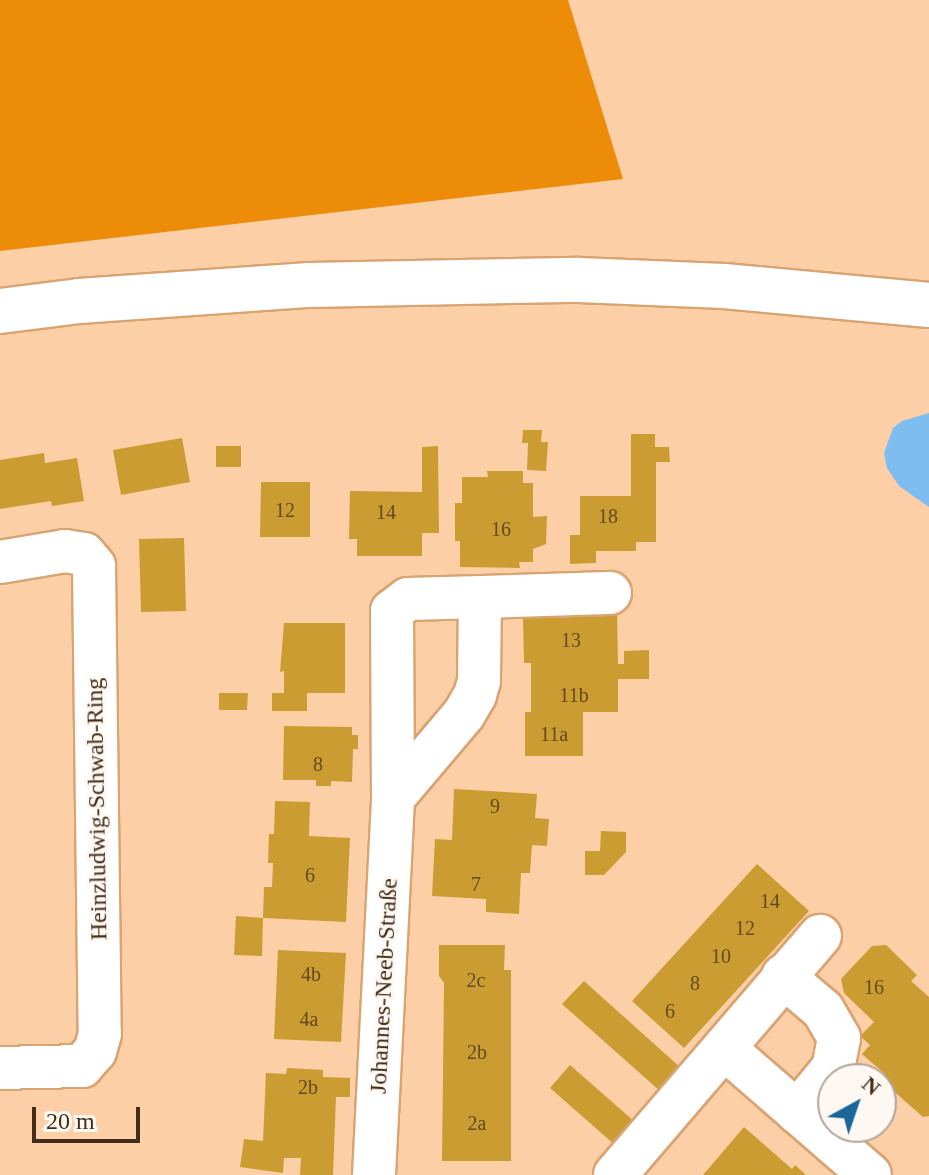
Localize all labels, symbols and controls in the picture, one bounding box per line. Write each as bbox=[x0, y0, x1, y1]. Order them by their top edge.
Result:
house number: 12 bbox=[275, 498, 295, 522]
house number: 14 bbox=[376, 500, 396, 524]
house number: 18 bbox=[598, 504, 618, 528]
house number: 16 bbox=[491, 517, 511, 541]
house number: 13 bbox=[561, 628, 581, 652]
street label: Heinzludwig-Schwab-Ring bbox=[80, 677, 114, 941]
house number: 11b bbox=[559, 683, 589, 707]
house number: 11a bbox=[540, 722, 568, 746]
house number: 8 bbox=[313, 752, 323, 776]
house number: 9 bbox=[490, 794, 500, 818]
house number: 6 bbox=[305, 863, 315, 887]
house number: 7 bbox=[471, 872, 481, 896]
street label: Johannes-Neeb-Straße bbox=[364, 877, 404, 1095]
house number: 14 bbox=[760, 889, 780, 913]
house number: 12 bbox=[735, 916, 755, 940]
house number: 10 bbox=[711, 944, 731, 968]
house number: 4b bbox=[301, 962, 321, 986]
house number: 2c bbox=[467, 968, 485, 992]
house number: 8 bbox=[690, 971, 700, 995]
house number: 16 bbox=[864, 975, 884, 999]
house number: 6 bbox=[665, 999, 675, 1023]
house number: 4a bbox=[300, 1007, 318, 1031]
house number: 2b bbox=[467, 1040, 487, 1064]
north arrow bbox=[817, 1063, 897, 1143]
text: N bbox=[857, 1071, 886, 1100]
house number: 2b bbox=[298, 1075, 318, 1099]
scale bar bbox=[36, 1091, 144, 1141]
text: 20 m bbox=[46, 1108, 95, 1134]
house number: 2a bbox=[468, 1111, 486, 1135]

